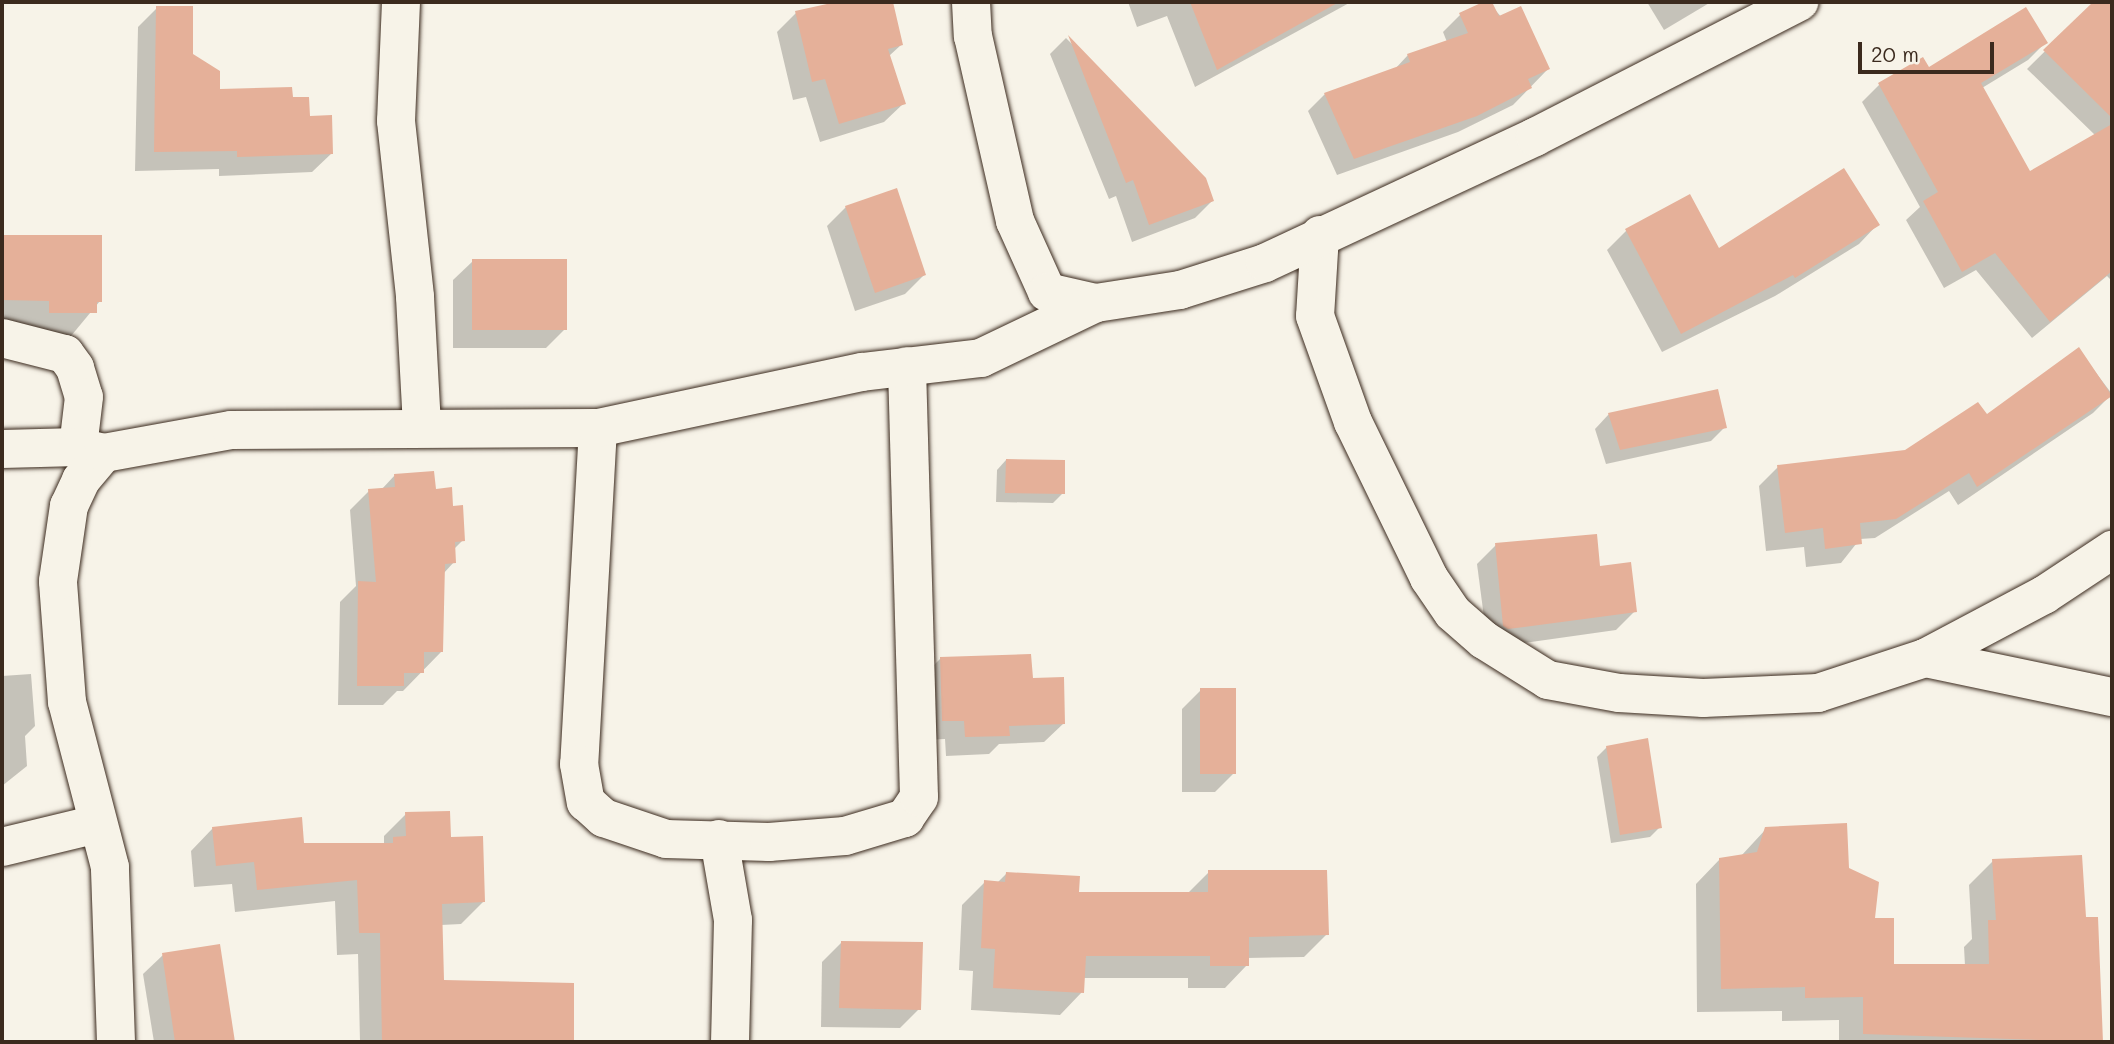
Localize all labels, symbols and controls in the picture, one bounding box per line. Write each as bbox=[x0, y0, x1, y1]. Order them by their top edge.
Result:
scale bar bbox=[1862, 28, 1998, 72]
text: 20 m bbox=[1871, 40, 1919, 67]

